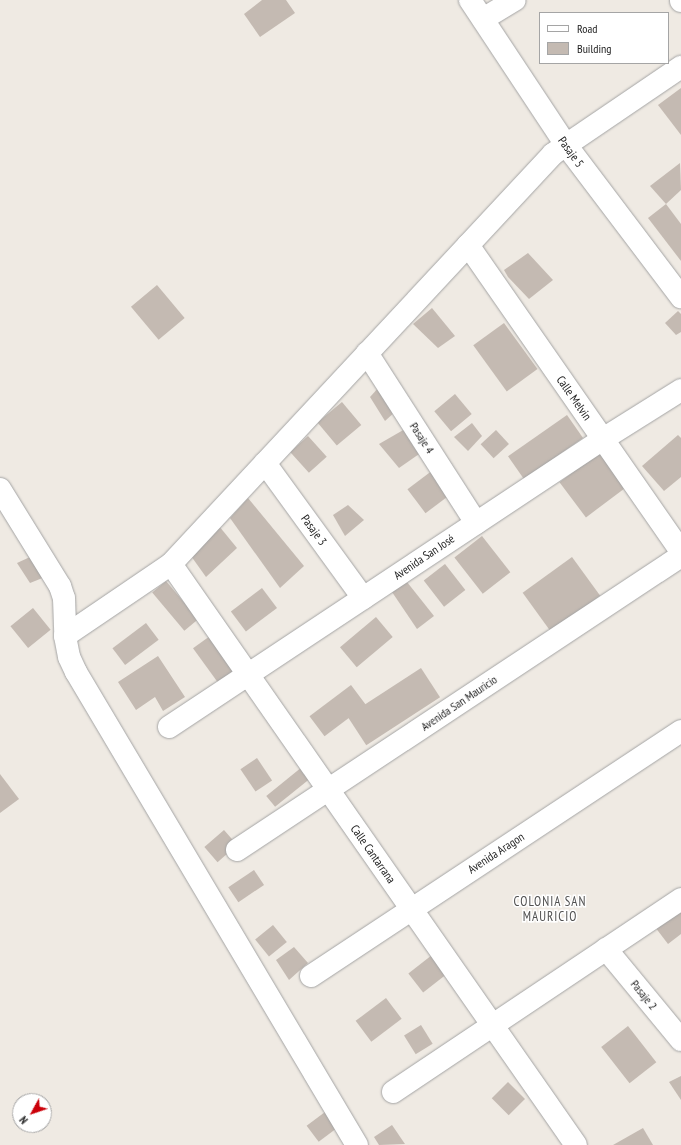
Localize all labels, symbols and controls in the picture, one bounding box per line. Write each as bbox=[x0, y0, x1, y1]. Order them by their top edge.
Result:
legend bbox=[539, 12, 669, 64]
text: Road bbox=[577, 21, 597, 36]
text: Building bbox=[577, 41, 612, 56]
street label: Pasaje 5 bbox=[555, 134, 587, 170]
street label: Calle Melvin bbox=[553, 373, 595, 423]
street label: Pasaje 4 bbox=[407, 420, 437, 456]
street label: Pasaje 3 bbox=[298, 512, 330, 548]
street label: Avenida San José bbox=[391, 531, 457, 583]
street label: Avenida San Mauricio bbox=[418, 672, 500, 734]
street label: Calle Cantarrana bbox=[348, 822, 398, 886]
street label: Avenida Aragon bbox=[465, 829, 527, 877]
district label: COLONIA SAN MAURICIO bbox=[513, 895, 587, 926]
street label: Pasaje 2 bbox=[628, 977, 660, 1013]
north arrow bbox=[12, 1093, 52, 1133]
text: N bbox=[16, 1113, 31, 1127]

